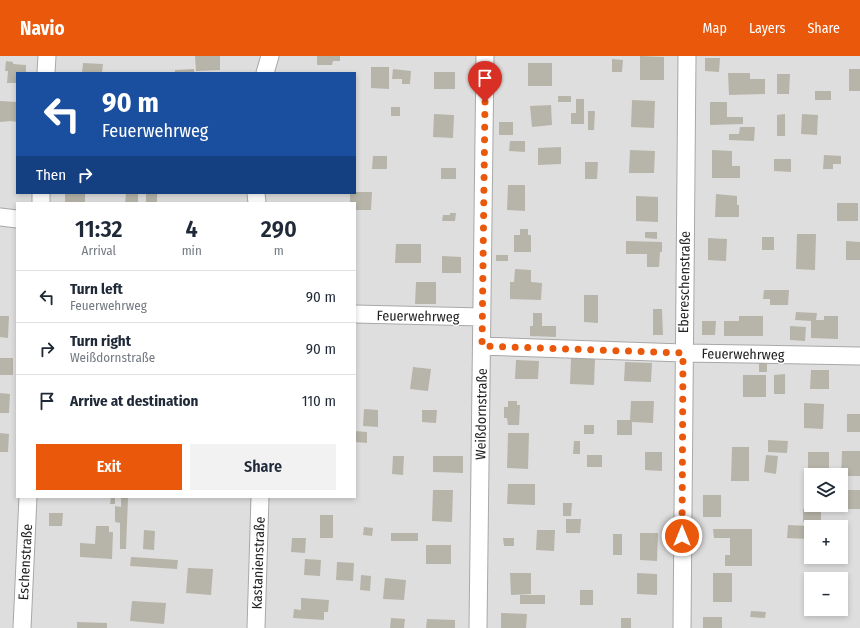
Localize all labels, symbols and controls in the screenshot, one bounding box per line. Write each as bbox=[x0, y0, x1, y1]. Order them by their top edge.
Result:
text: Navio bbox=[20, 17, 65, 40]
text: Map bbox=[703, 20, 727, 37]
text: Layers bbox=[749, 20, 785, 37]
text: Share bbox=[807, 20, 840, 37]
pin bbox=[468, 61, 502, 102]
icon: arrive bbox=[474, 67, 496, 89]
text: 90 m bbox=[102, 86, 159, 119]
icon: left bbox=[36, 88, 88, 140]
text: Feuerwehrweg bbox=[102, 120, 208, 142]
icon: right bbox=[74, 164, 96, 186]
text: Then bbox=[36, 166, 66, 184]
text: 11:32 bbox=[75, 215, 123, 243]
text: 4 bbox=[186, 215, 198, 243]
text: 290 bbox=[261, 215, 297, 243]
street label: Ebereschenstraße bbox=[675, 231, 694, 333]
text: Arrival bbox=[82, 243, 116, 258]
text: min bbox=[182, 243, 202, 258]
text: m bbox=[274, 243, 284, 258]
text: Turn left bbox=[70, 280, 123, 298]
icon: left bbox=[36, 286, 58, 308]
text: 90 m bbox=[306, 288, 336, 306]
text: Feuerwehrweg bbox=[70, 298, 147, 313]
street label: Feuerwehrweg bbox=[376, 307, 460, 326]
text: Turn right bbox=[70, 332, 131, 350]
icon: right bbox=[36, 338, 58, 360]
text: 90 m bbox=[306, 340, 336, 358]
street label: Feuerwehrweg bbox=[701, 345, 785, 364]
text: Weißdornstraße bbox=[70, 350, 155, 365]
street label: Weißdornstraße bbox=[472, 368, 491, 460]
icon: arrive bbox=[36, 390, 58, 412]
text: Arrive at destination bbox=[70, 392, 198, 410]
text: 110 m bbox=[302, 392, 336, 410]
button: Exit bbox=[36, 444, 182, 490]
button: Share bbox=[190, 444, 336, 490]
map controls bbox=[804, 468, 848, 616]
button: layers bbox=[804, 468, 848, 512]
position arrow bbox=[661, 515, 703, 557]
street label: Kastanienstraße bbox=[248, 516, 269, 610]
button: + bbox=[804, 520, 848, 564]
street label: Eschenstraße bbox=[15, 523, 36, 601]
button: − bbox=[804, 572, 848, 616]

